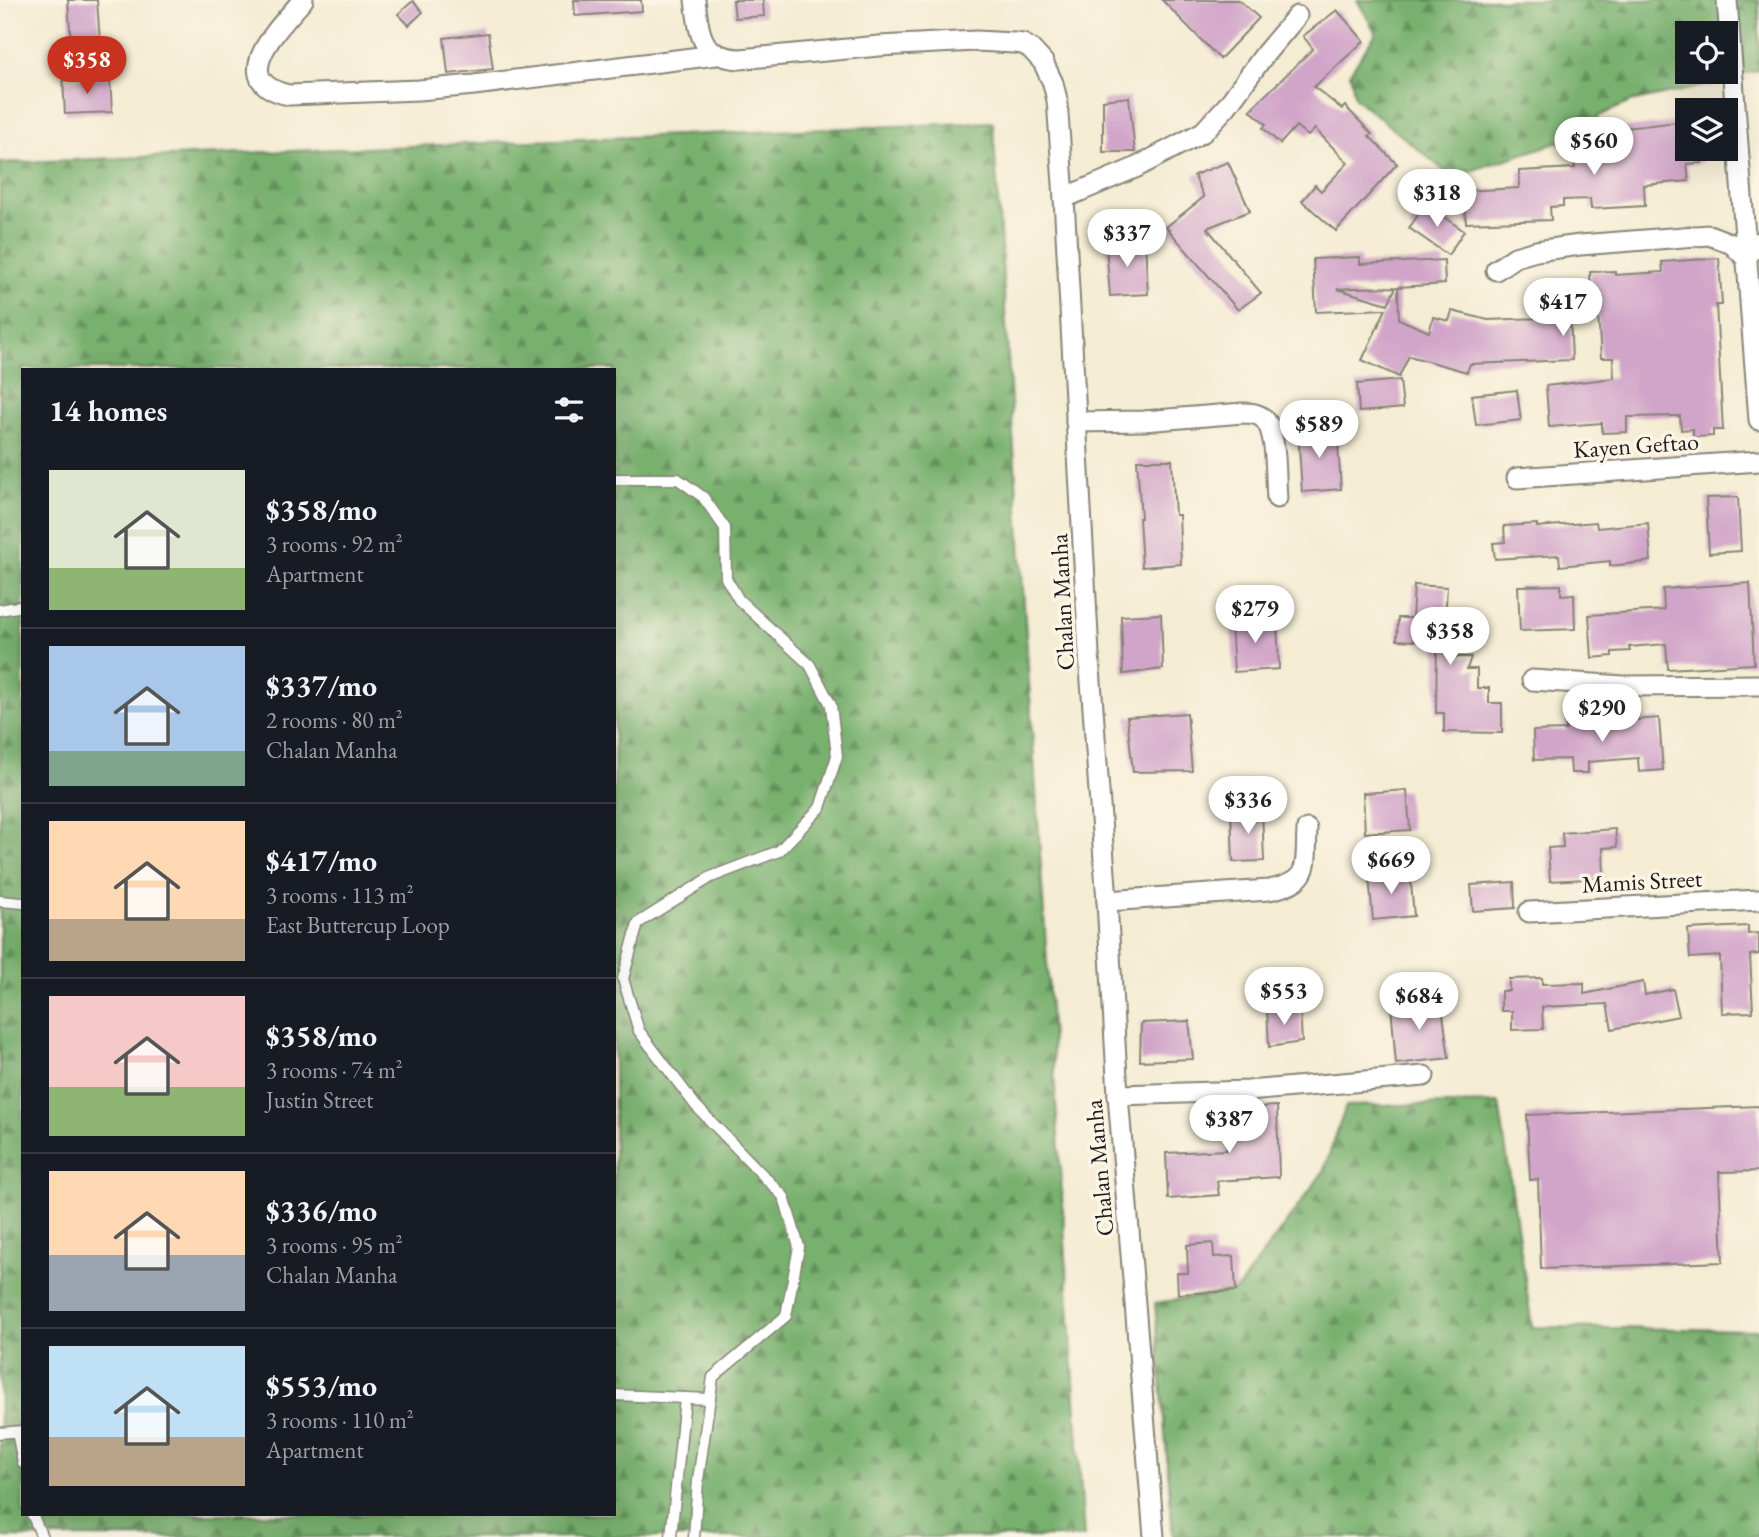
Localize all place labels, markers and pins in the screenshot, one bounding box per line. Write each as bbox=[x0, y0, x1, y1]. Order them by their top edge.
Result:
pin: $358 bbox=[46, 36, 128, 96]
pin: $560 bbox=[1553, 118, 1635, 177]
pin: $318 bbox=[1396, 170, 1478, 229]
pin: $337 bbox=[1086, 210, 1168, 269]
pin: $417 bbox=[1522, 278, 1604, 338]
pin: $589 bbox=[1278, 400, 1360, 460]
pin: $279 bbox=[1214, 586, 1296, 645]
pin: $358 bbox=[1409, 608, 1491, 667]
pin: $290 bbox=[1561, 684, 1643, 744]
pin: $336 bbox=[1207, 776, 1289, 836]
pin: $669 bbox=[1350, 836, 1432, 896]
pin: $553 bbox=[1243, 968, 1325, 1027]
pin: $684 bbox=[1378, 972, 1460, 1032]
pin: $387 bbox=[1188, 1096, 1270, 1155]

